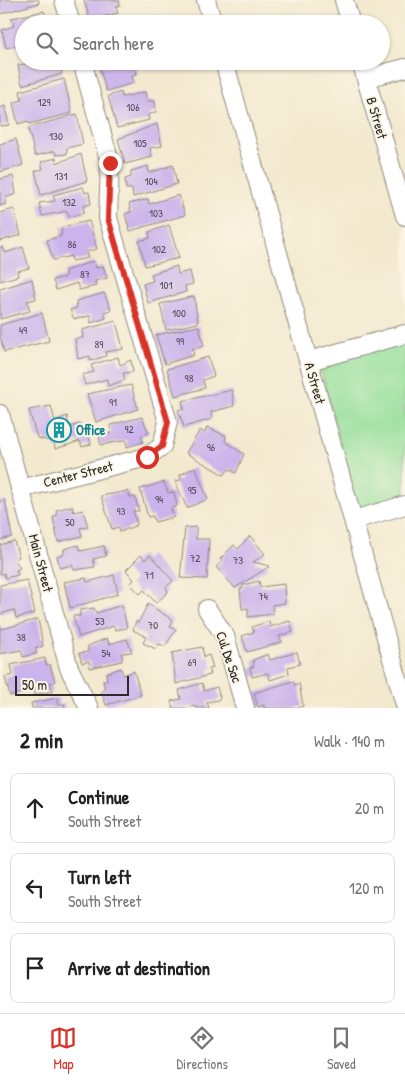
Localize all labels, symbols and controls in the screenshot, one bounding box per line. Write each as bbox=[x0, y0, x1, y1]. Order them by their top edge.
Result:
search box bbox=[15, 15, 390, 70]
icon: search bbox=[33, 29, 61, 57]
text: Search here bbox=[73, 30, 154, 56]
house number: 129 bbox=[37, 95, 51, 109]
street label: B Street bbox=[362, 95, 393, 141]
house number: 106 bbox=[126, 100, 140, 114]
house number: 130 bbox=[49, 129, 63, 143]
house number: 105 bbox=[133, 136, 147, 150]
route end bbox=[99, 152, 122, 175]
house number: 131 bbox=[55, 169, 67, 183]
house number: 104 bbox=[144, 174, 158, 188]
house number: 132 bbox=[62, 195, 76, 209]
house number: 103 bbox=[149, 206, 163, 220]
house number: 86 bbox=[67, 237, 77, 251]
house number: 102 bbox=[152, 242, 166, 256]
house number: 87 bbox=[80, 267, 90, 281]
house number: 101 bbox=[160, 278, 172, 292]
house number: 100 bbox=[172, 306, 186, 320]
house number: 49 bbox=[19, 323, 27, 337]
house number: 99 bbox=[176, 334, 184, 348]
house number: 89 bbox=[95, 337, 103, 351]
street label: A Street bbox=[300, 360, 331, 406]
house number: 98 bbox=[185, 371, 194, 385]
house number: 91 bbox=[109, 395, 117, 409]
building icon: Office bbox=[46, 417, 72, 443]
place label: Office bbox=[76, 420, 106, 439]
house number: 92 bbox=[124, 422, 134, 436]
house number: 96 bbox=[207, 440, 216, 454]
route start bbox=[136, 446, 159, 469]
street label: Center Street bbox=[41, 456, 115, 491]
house number: 95 bbox=[188, 483, 197, 497]
house number: 94 bbox=[155, 492, 163, 506]
house number: 93 bbox=[117, 504, 126, 518]
house number: 50 bbox=[65, 515, 75, 529]
street label: Main Street bbox=[25, 532, 58, 594]
house number: 72 bbox=[190, 551, 200, 565]
house number: 73 bbox=[233, 553, 243, 567]
house number: 71 bbox=[144, 568, 154, 582]
house number: 74 bbox=[258, 589, 268, 603]
house number: 53 bbox=[95, 614, 105, 628]
house number: 70 bbox=[148, 618, 158, 632]
street label: Cul De Sac bbox=[212, 629, 247, 686]
house number: 38 bbox=[16, 630, 26, 644]
house number: 54 bbox=[102, 646, 110, 660]
house number: 69 bbox=[188, 655, 196, 669]
scale bar bbox=[15, 673, 129, 696]
text: 50 m bbox=[22, 675, 47, 694]
text: 2 min bbox=[20, 726, 63, 755]
text: Walk · 140 m bbox=[314, 730, 385, 752]
text: Continue bbox=[68, 784, 129, 810]
icon: ahead bbox=[21, 794, 49, 822]
text: 20 m bbox=[355, 797, 384, 819]
text: South Street bbox=[68, 810, 141, 832]
text: Turn left bbox=[68, 864, 131, 890]
icon: left bbox=[21, 874, 49, 902]
text: 120 m bbox=[349, 877, 384, 899]
text: South Street bbox=[68, 890, 141, 912]
icon: arrive bbox=[21, 954, 49, 982]
text: Arrive at destination bbox=[68, 955, 210, 981]
tab: Map bbox=[49, 1024, 77, 1073]
tab: Directions bbox=[176, 1024, 228, 1073]
tab: Saved bbox=[327, 1024, 356, 1073]

